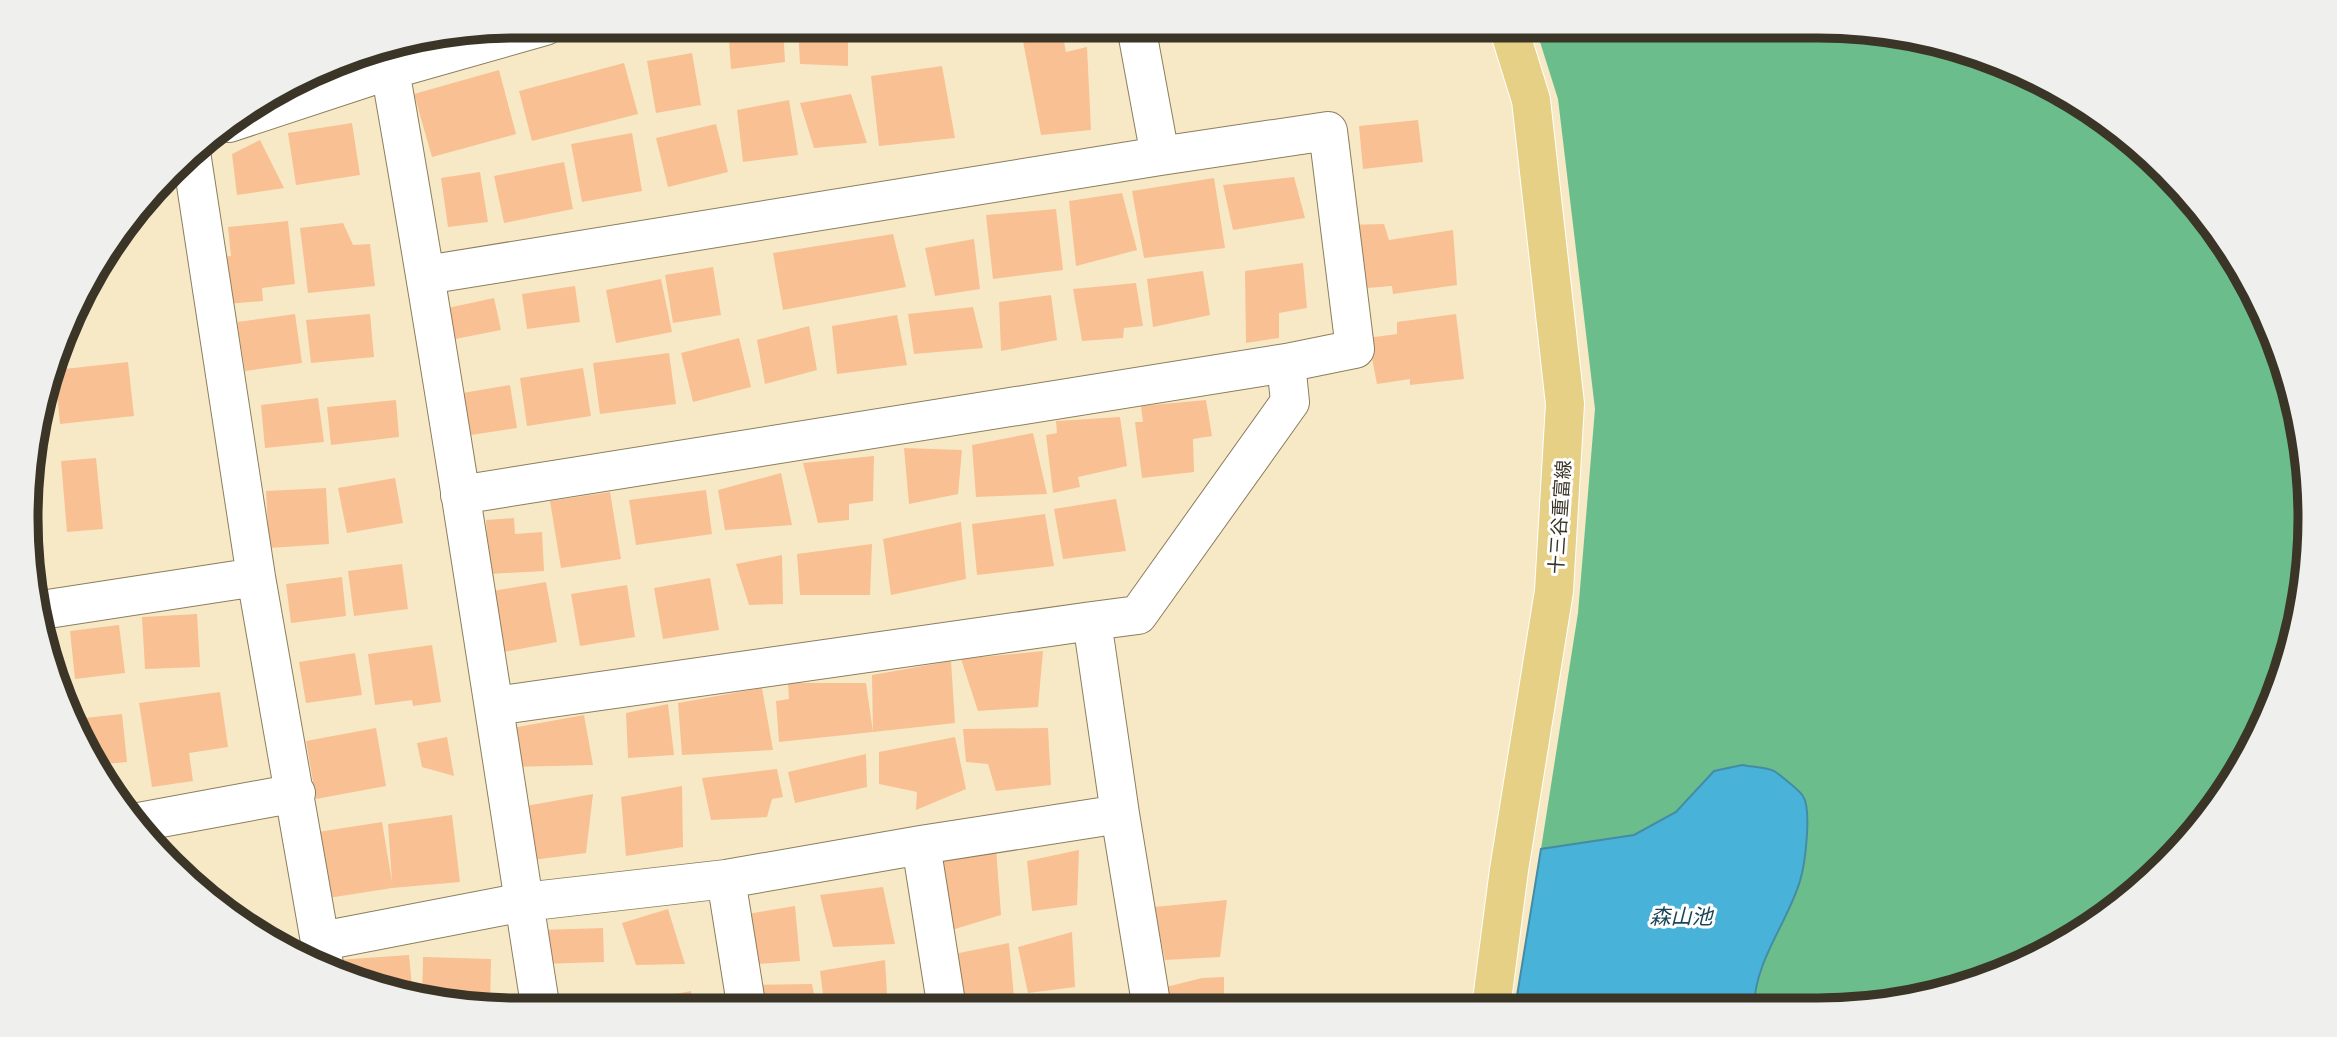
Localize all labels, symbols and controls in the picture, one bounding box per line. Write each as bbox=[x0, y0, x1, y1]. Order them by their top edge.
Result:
street label: 十三谷重富線 bbox=[1544, 459, 1574, 575]
water label: 森山池 bbox=[1650, 903, 1714, 928]

